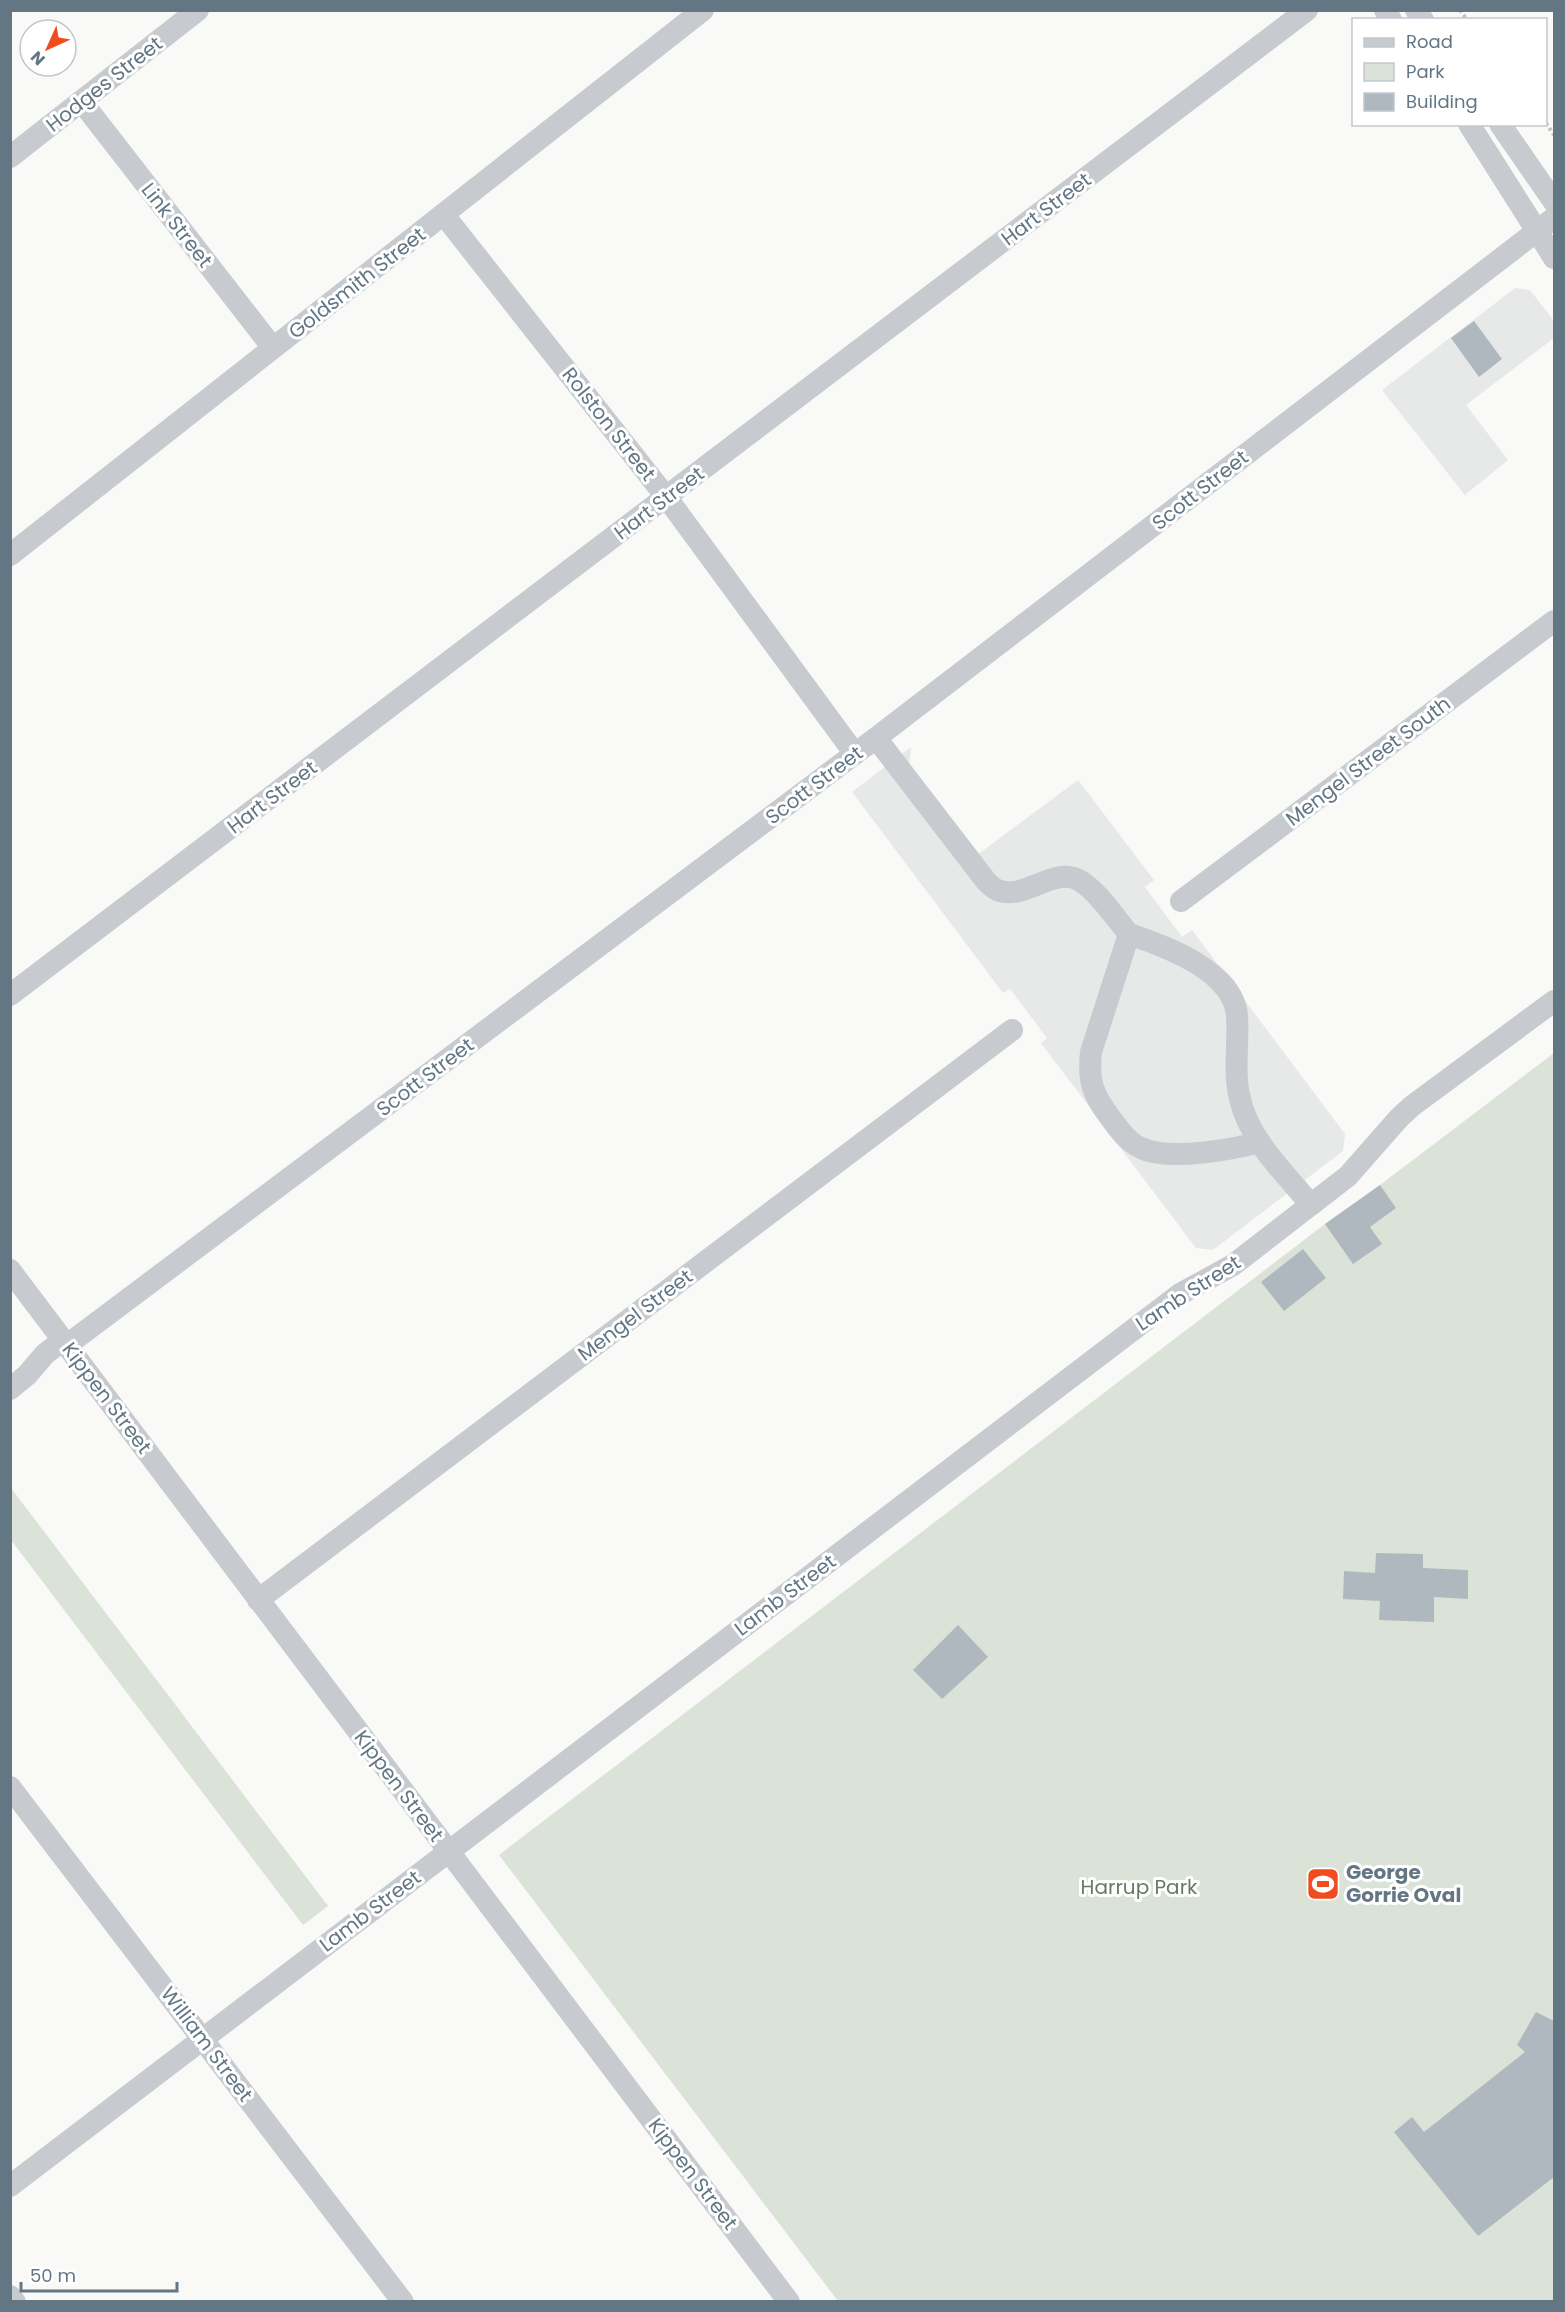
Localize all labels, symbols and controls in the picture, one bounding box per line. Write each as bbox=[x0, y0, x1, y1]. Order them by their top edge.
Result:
north arrow bbox=[18, 18, 78, 78]
legend bbox=[1352, 18, 1547, 126]
text: Road bbox=[1406, 29, 1453, 54]
street label: Hodges Street bbox=[40, 30, 168, 138]
text: N bbox=[25, 46, 50, 71]
text: Park bbox=[1406, 59, 1445, 84]
text: Building bbox=[1406, 89, 1478, 114]
street label: Hart Street bbox=[995, 166, 1097, 252]
street label: Link Street bbox=[135, 177, 219, 273]
street label: Goldsmith Street bbox=[283, 221, 431, 345]
street label: Rolston Street bbox=[556, 361, 662, 487]
street label: Scott Street bbox=[1146, 444, 1254, 536]
street label: Hart Street bbox=[608, 460, 710, 546]
street label: Mengel Street South bbox=[1280, 690, 1456, 832]
street label: Scott Street bbox=[760, 739, 868, 831]
street label: Hart Street bbox=[221, 754, 323, 840]
street label: Scott Street bbox=[371, 1031, 479, 1123]
street label: Lamb Street bbox=[1130, 1249, 1246, 1337]
street label: Mengel Street bbox=[572, 1263, 698, 1367]
street label: Kippen Street bbox=[56, 1336, 158, 1460]
street label: Lamb Street bbox=[729, 1548, 841, 1642]
street label: Kippen Street bbox=[348, 1724, 450, 1848]
place label: George Gorrie Oval bbox=[1346, 1858, 1461, 1909]
street label: Lamb Street bbox=[314, 1864, 426, 1958]
sports icon: George Gorrie Oval bbox=[1305, 1866, 1341, 1902]
park label: Harrup Park bbox=[1081, 1873, 1198, 1901]
street label: William Street bbox=[155, 1981, 259, 2107]
street label: Kippen Street bbox=[642, 2112, 744, 2236]
scale bar bbox=[21, 2255, 177, 2293]
text: 50 m bbox=[30, 2263, 76, 2288]

